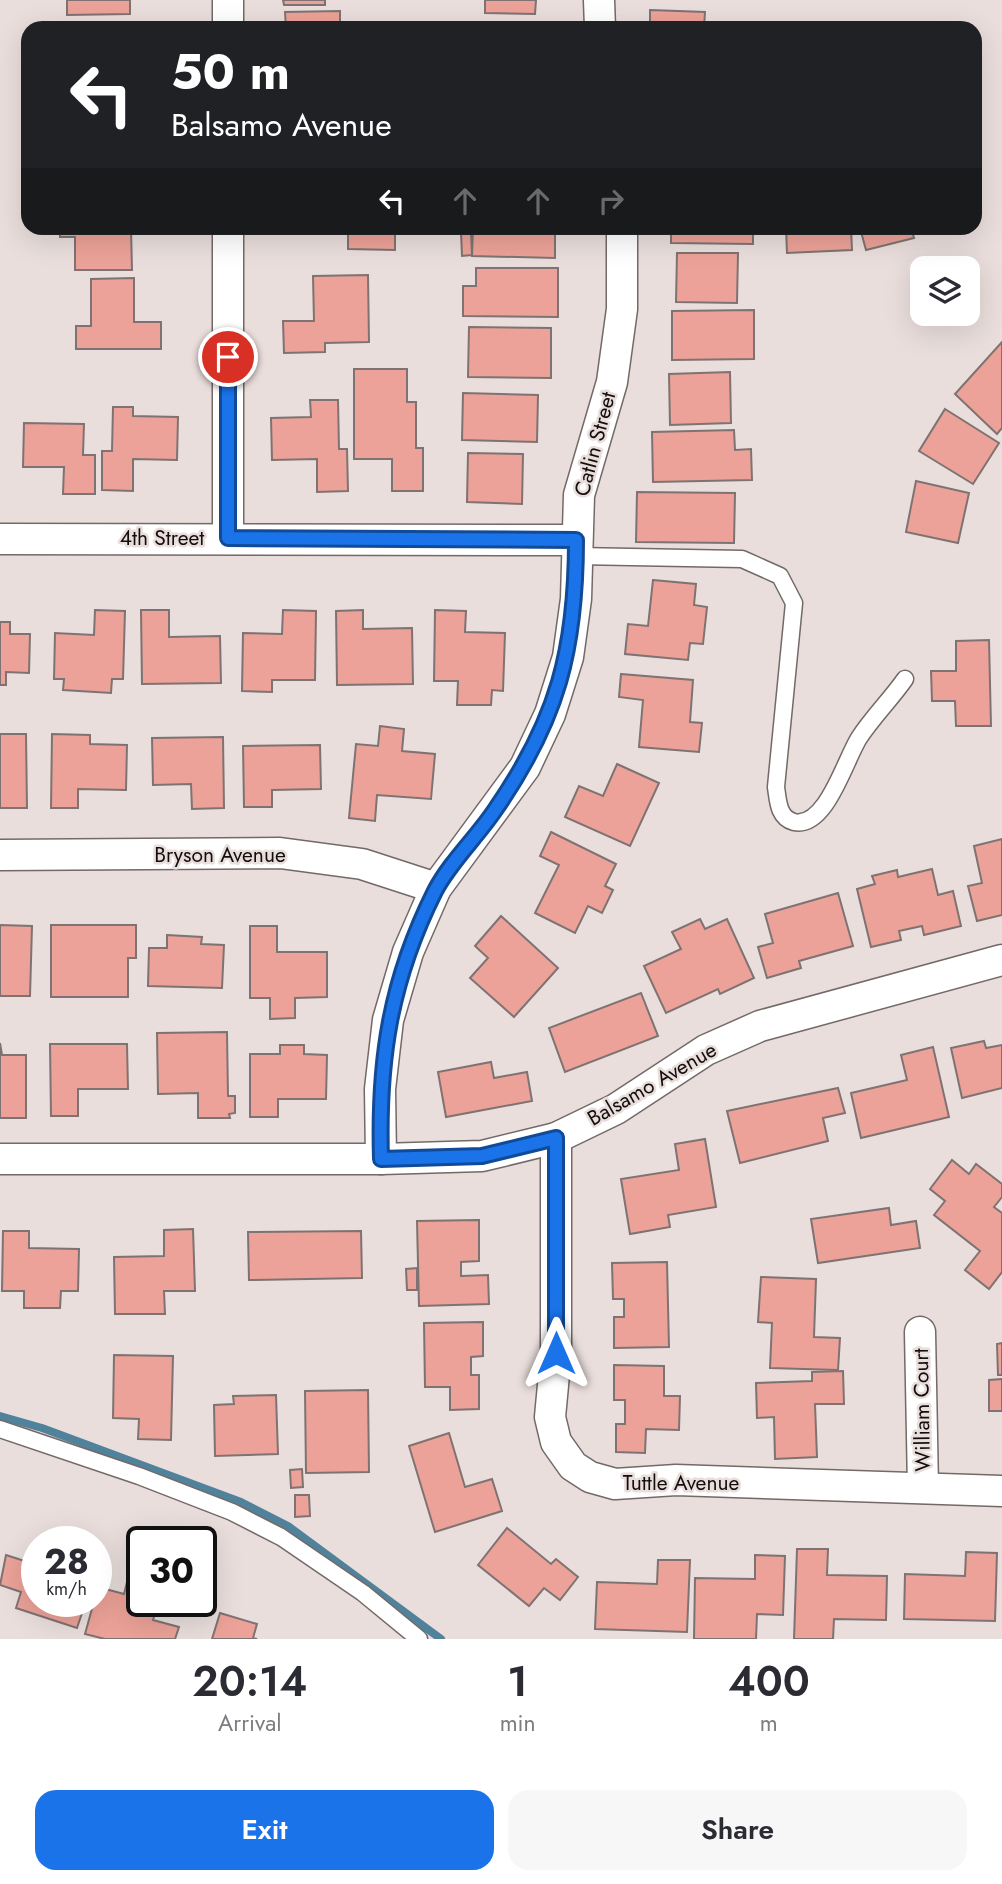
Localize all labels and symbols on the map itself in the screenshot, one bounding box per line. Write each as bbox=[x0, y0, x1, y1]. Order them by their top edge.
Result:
pin bbox=[198, 327, 258, 387]
street label: Catlin Street bbox=[567, 388, 623, 500]
street label: 4th Street bbox=[120, 523, 204, 553]
street label: Bryson Avenue bbox=[154, 840, 286, 870]
street label: Balsamo Avenue bbox=[582, 1035, 722, 1133]
position arrow bbox=[519, 1316, 593, 1390]
street label: William Court bbox=[906, 1348, 938, 1472]
street label: Tuttle Avenue bbox=[623, 1468, 739, 1498]
speed limit sign: 30 bbox=[126, 1526, 217, 1617]

